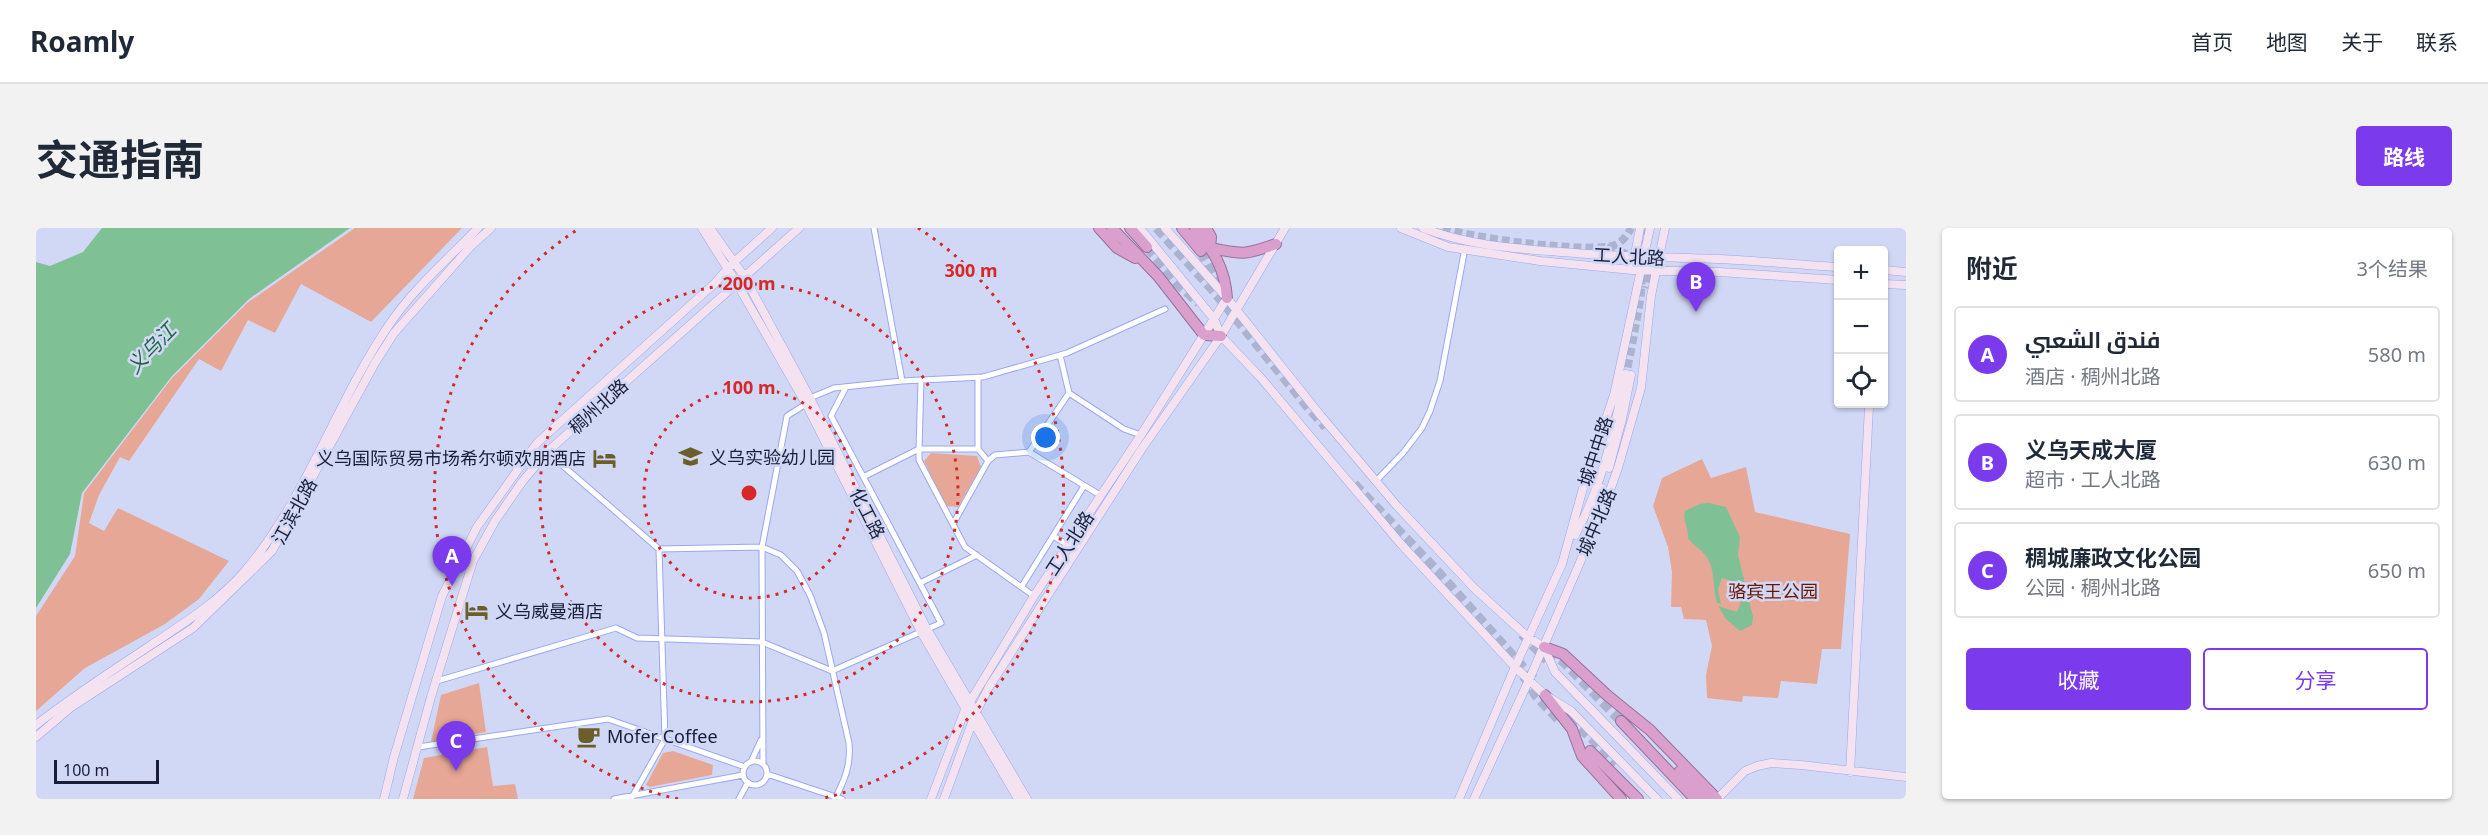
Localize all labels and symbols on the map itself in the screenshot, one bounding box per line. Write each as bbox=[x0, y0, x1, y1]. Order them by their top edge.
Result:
street label: 工人北路 bbox=[1592, 242, 1666, 270]
text: 300 m bbox=[944, 258, 998, 282]
pin: B bbox=[1676, 262, 1716, 312]
text: 200 m bbox=[722, 271, 776, 295]
water label: 义乌江 bbox=[120, 316, 183, 379]
street label: 稠州北路 bbox=[563, 373, 633, 439]
text: 100 m bbox=[722, 375, 776, 399]
street label: 城中中路 bbox=[1572, 413, 1618, 489]
your location bbox=[1031, 423, 1060, 452]
school or university icon: 义乌实验幼儿园 bbox=[678, 444, 704, 470]
hotel icon: 义乌国际贸易市场希尔顿欢朋酒店 bbox=[591, 445, 617, 471]
place label: 义乌实验幼儿园 bbox=[709, 445, 835, 469]
place label: 义乌国际贸易市场希尔顿欢朋酒店 bbox=[316, 446, 586, 470]
street label: 江滨北路 bbox=[266, 474, 322, 548]
centre of rings bbox=[739, 483, 759, 503]
street label: 化工路 bbox=[845, 483, 891, 543]
street label: 城中北路 bbox=[1571, 484, 1621, 560]
street label: 工人北路 bbox=[1039, 506, 1099, 580]
pin: A bbox=[432, 536, 472, 586]
park label: 骆宾王公园 bbox=[1728, 579, 1818, 603]
hotel icon: 义乌威曼酒店 bbox=[464, 598, 490, 624]
place label: 义乌威曼酒店 bbox=[495, 599, 603, 623]
pin: C bbox=[436, 722, 476, 771]
cafe icon: Mofer Coffee bbox=[576, 723, 602, 749]
place label: Mofer Coffee bbox=[607, 724, 718, 748]
scale bar bbox=[54, 757, 159, 784]

